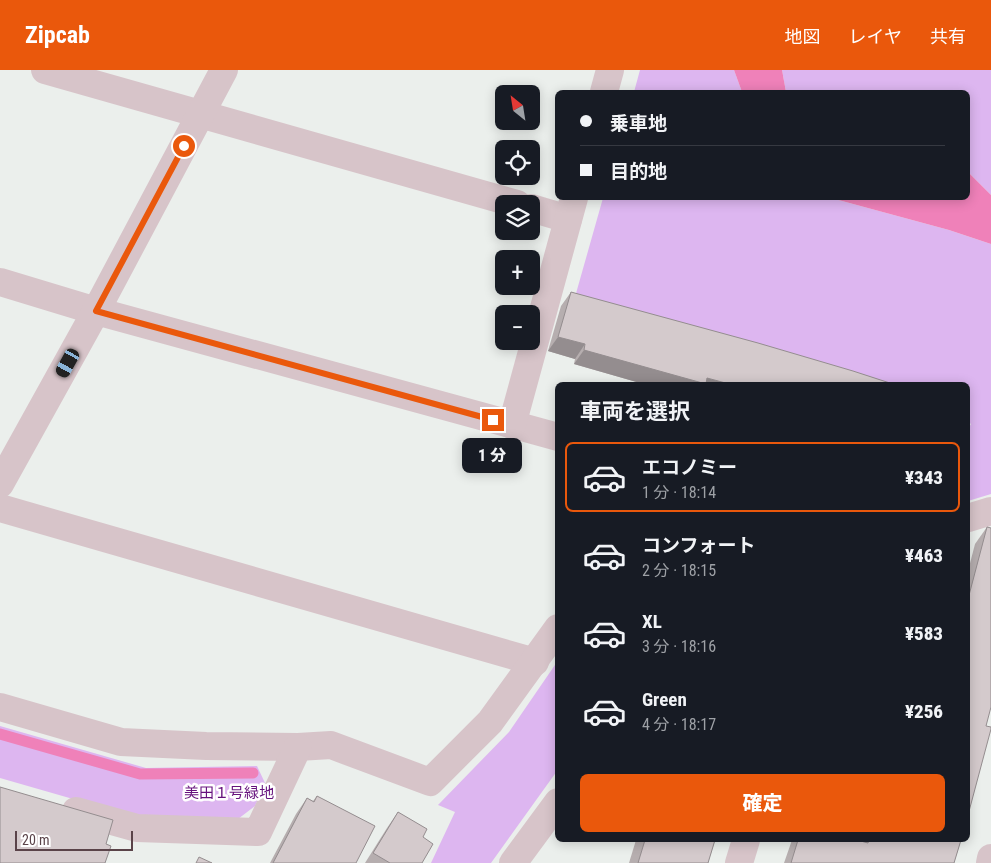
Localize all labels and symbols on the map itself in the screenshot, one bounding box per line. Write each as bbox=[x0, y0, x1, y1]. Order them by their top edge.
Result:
north arrow bbox=[495, 85, 540, 130]
route start bbox=[173, 135, 195, 157]
car bbox=[54, 346, 81, 380]
route end bbox=[482, 409, 504, 431]
callout: 1 分 bbox=[463, 438, 523, 472]
park label: 美田１号緑地 bbox=[184, 784, 274, 802]
scale bar bbox=[15, 828, 132, 851]

